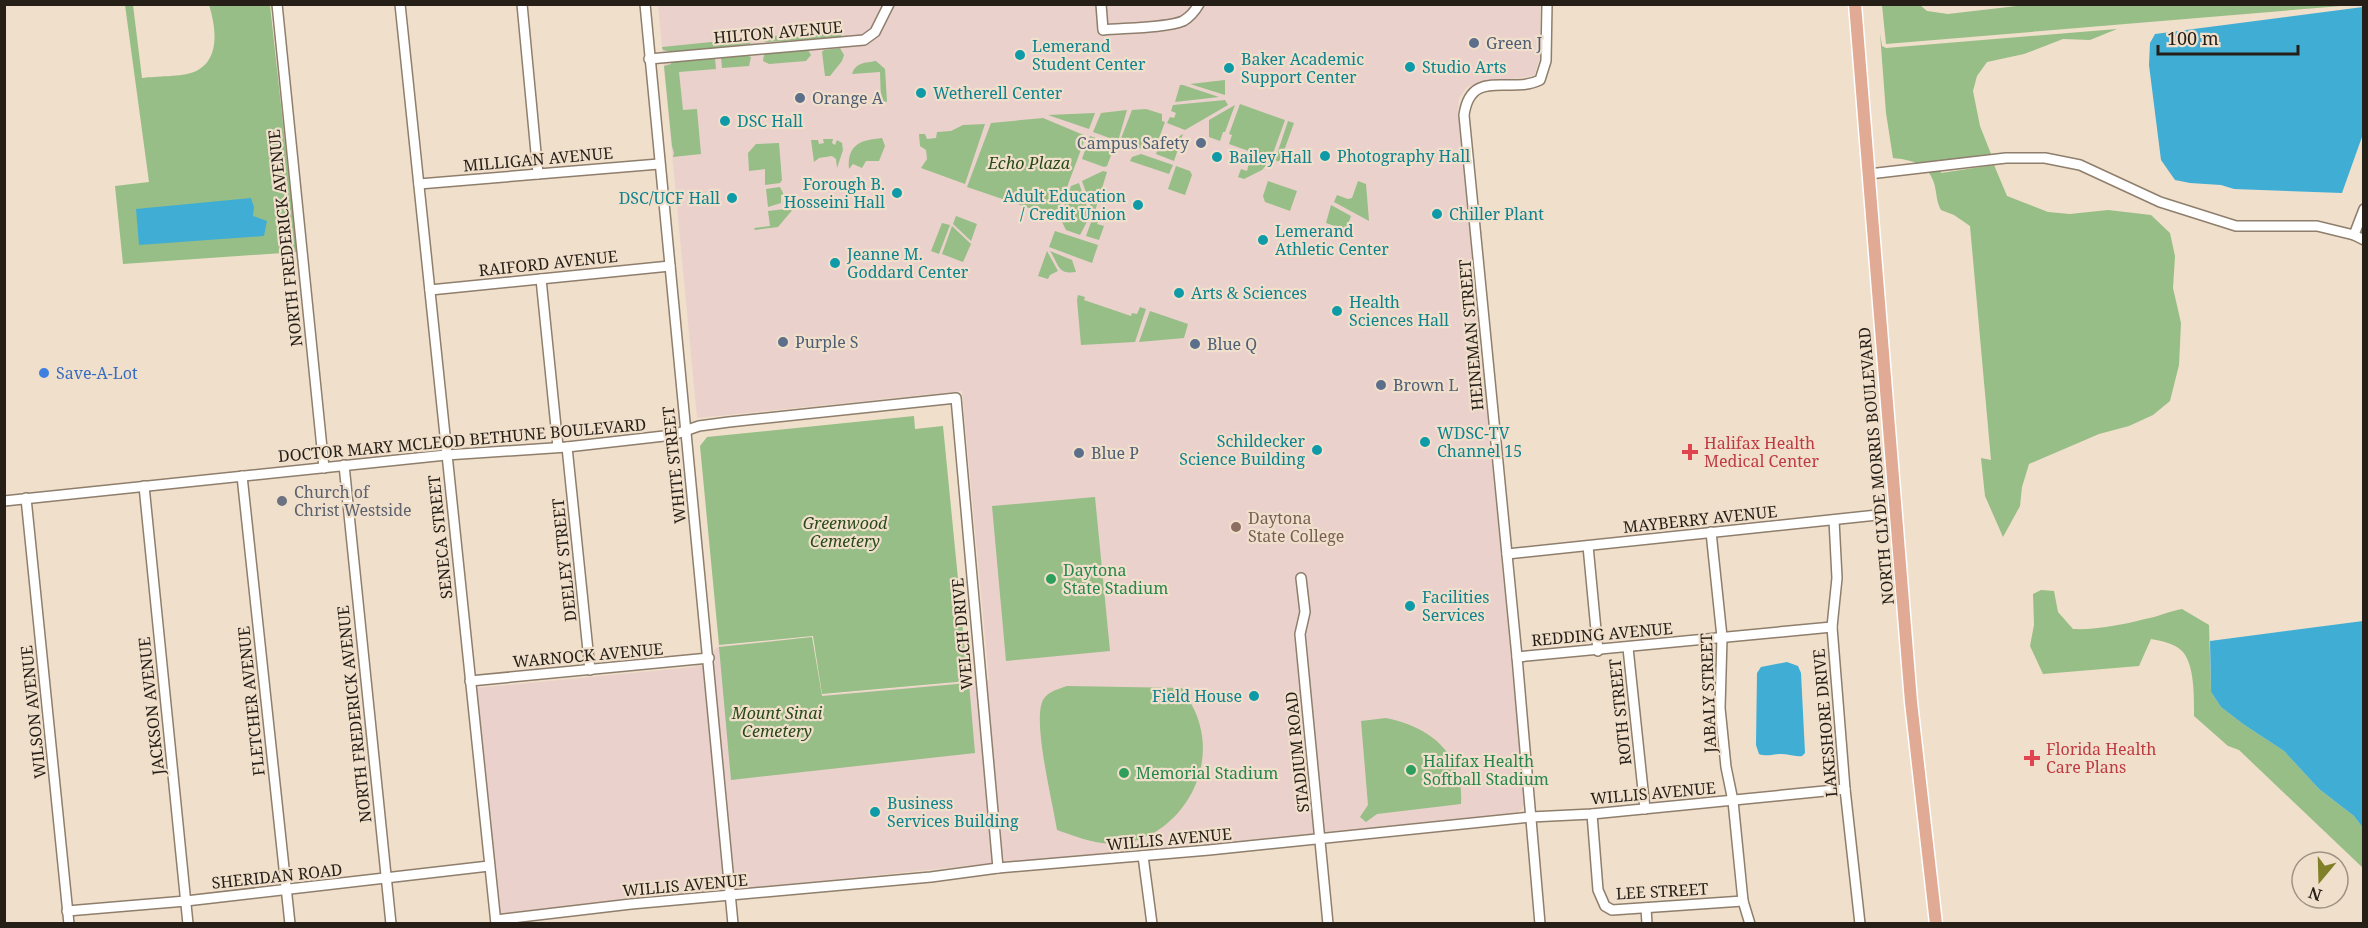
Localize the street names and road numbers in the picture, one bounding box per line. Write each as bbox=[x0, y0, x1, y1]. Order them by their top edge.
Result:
street label: HILTON AVENUE bbox=[713, 15, 844, 49]
street label: NORTH FREDERICK AVENUE bbox=[263, 128, 307, 348]
street label: MILLIGAN AVENUE bbox=[462, 141, 614, 177]
street label: RAIFORD AVENUE bbox=[477, 245, 619, 281]
street label: HEINEMAN STREET bbox=[1453, 258, 1489, 412]
street label: NORTH CLYDE MORRIS BOULEVARD bbox=[1853, 326, 1899, 606]
street label: WHITE STREET bbox=[657, 405, 691, 525]
street label: DOCTOR MARY MCLEOD BETHUNE BOULEVARD bbox=[277, 413, 647, 467]
street label: SENECA STREET bbox=[423, 474, 457, 600]
street label: DEELEY STREET bbox=[547, 497, 581, 623]
street label: MAYBERRY AVENUE bbox=[1622, 500, 1778, 538]
street label: WELCH DRIVE bbox=[946, 577, 978, 691]
street label: NORTH FREDERICK AVENUE bbox=[332, 604, 376, 824]
street label: REDDING AVENUE bbox=[1530, 617, 1674, 651]
street label: FLETCHER AVENUE bbox=[232, 625, 270, 777]
street label: JABALY STREET bbox=[1695, 632, 1721, 754]
street label: JACKSON AVENUE bbox=[133, 636, 169, 777]
street label: WARNOCK AVENUE bbox=[512, 637, 664, 673]
street label: WILSON AVENUE bbox=[15, 644, 51, 780]
street label: LAKESHORE DRIVE bbox=[1808, 648, 1842, 798]
street label: ROTH STREET bbox=[1603, 658, 1637, 766]
street label: STADIUM ROAD bbox=[1280, 691, 1314, 813]
street label: WILLIS AVENUE bbox=[1589, 777, 1717, 809]
street label: WILLIS AVENUE bbox=[1105, 823, 1233, 855]
street label: SHERIDAN ROAD bbox=[211, 858, 343, 894]
street label: WILLIS AVENUE bbox=[621, 869, 749, 901]
street label: LEE STREET bbox=[1615, 878, 1709, 904]

